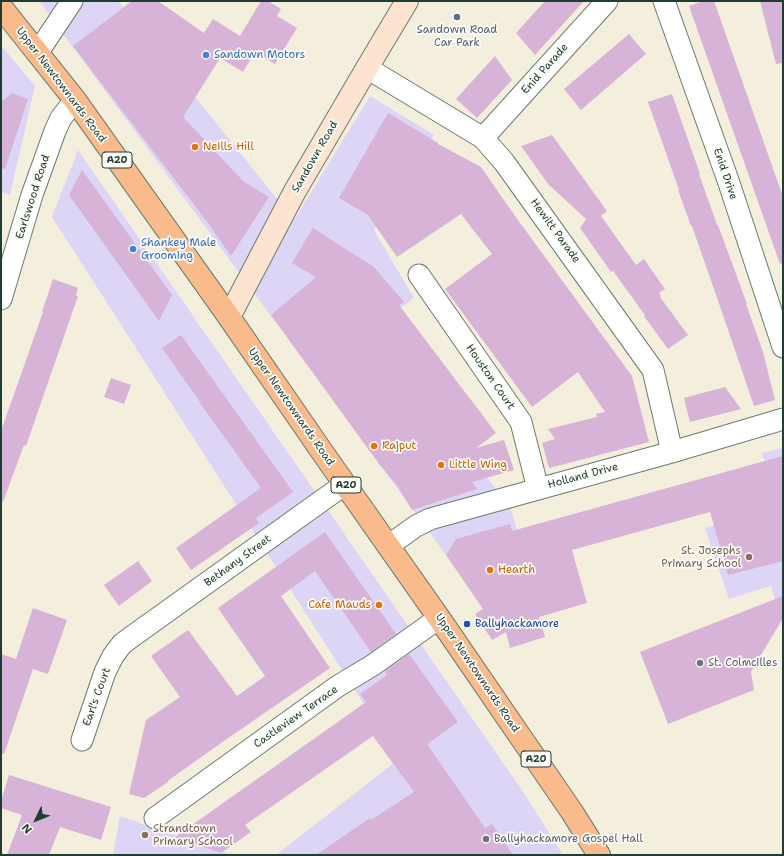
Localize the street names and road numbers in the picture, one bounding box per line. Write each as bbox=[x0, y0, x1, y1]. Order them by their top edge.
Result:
street label: Upper Newtownards Road bbox=[13, 25, 109, 145]
street label: Enid Parade bbox=[519, 41, 571, 97]
street label: Sandown Road bbox=[289, 119, 341, 195]
street label: Enid Drive bbox=[710, 146, 740, 202]
road number: A20 bbox=[102, 152, 132, 168]
street label: Earlswood Road bbox=[13, 153, 53, 241]
street label: Hewitt Parade bbox=[527, 196, 583, 266]
street label: Houston Court bbox=[463, 342, 517, 412]
street label: Upper Newtownards Road bbox=[245, 345, 337, 469]
street label: Holland Drive bbox=[546, 460, 620, 492]
road number: A20 bbox=[331, 477, 361, 493]
street label: Bethany Street bbox=[202, 532, 274, 590]
street label: Upper Newtownards Road bbox=[432, 611, 522, 735]
street label: Earl's Court bbox=[80, 666, 114, 728]
street label: Castleview Terrace bbox=[251, 683, 341, 751]
road number: A20 bbox=[521, 751, 551, 767]

